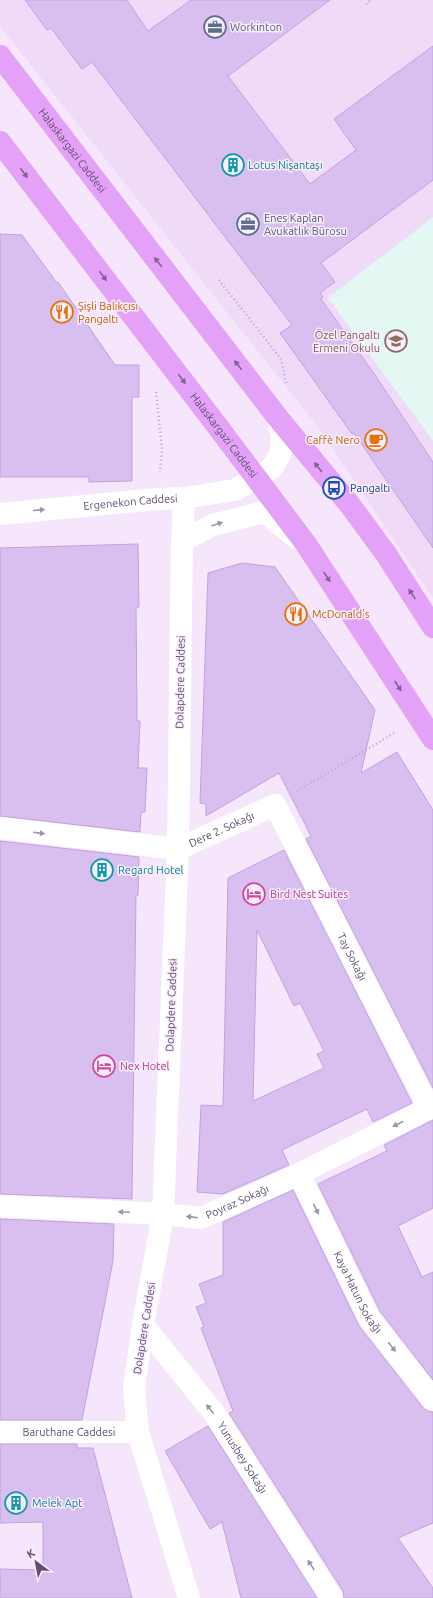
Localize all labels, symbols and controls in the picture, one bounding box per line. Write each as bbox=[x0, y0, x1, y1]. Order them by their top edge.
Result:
office icon: Workinton bbox=[202, 14, 228, 40]
place label: Workinton bbox=[230, 21, 282, 33]
street label: Halaskargazi Caddesi bbox=[36, 106, 109, 195]
building icon: Lotus Nişantaşı bbox=[220, 152, 246, 178]
place label: Lotus Nişantaşı bbox=[248, 159, 323, 171]
one-way arrow bbox=[19, 167, 28, 178]
office icon: Enes Kaplan Avukatlık Bürosu bbox=[235, 211, 261, 237]
place label: Enes Kaplan Avukatlık Bürosu bbox=[264, 212, 347, 237]
one-way arrow bbox=[155, 257, 163, 267]
one-way arrow bbox=[99, 271, 107, 281]
restaurant icon: Şişli Balıkçısı Pangaltı bbox=[49, 299, 75, 325]
place label: Şişli Balıkçısı Pangaltı bbox=[78, 300, 138, 325]
school or university icon: Özel Pangaltı Ermeni Okulu bbox=[383, 328, 409, 354]
place label: Özel Pangaltı Ermeni Okulu bbox=[313, 329, 380, 354]
one-way arrow bbox=[234, 360, 242, 370]
one-way arrow bbox=[178, 374, 186, 385]
street label: Halaskargazi Caddesi bbox=[188, 390, 260, 480]
cafe icon: Caffè Nero bbox=[363, 427, 389, 453]
place label: Caffè Nero bbox=[306, 434, 360, 446]
one-way arrow bbox=[314, 461, 323, 472]
bus stop icon: Pangaltı bbox=[321, 475, 347, 501]
place label: Pangaltı bbox=[350, 482, 390, 494]
street label: Ergenekon Caddesi bbox=[83, 492, 178, 512]
one-way arrow bbox=[33, 507, 45, 513]
one-way arrow bbox=[211, 521, 223, 527]
one-way arrow bbox=[323, 572, 331, 582]
one-way arrow bbox=[408, 589, 416, 599]
restaurant icon: McDonald's bbox=[283, 601, 309, 627]
place label: McDonald's bbox=[312, 608, 370, 620]
street label: Dolapdere Caddesi bbox=[173, 635, 187, 729]
one-way arrow bbox=[395, 680, 402, 692]
street label: Dere 2. Sokağı bbox=[187, 809, 256, 849]
one-way arrow bbox=[33, 829, 45, 836]
building icon: Regard Hotel bbox=[89, 857, 115, 883]
place label: Regard Hotel bbox=[118, 864, 183, 876]
hotel icon: Bird Nest Suites bbox=[241, 881, 267, 907]
place label: Bird Nest Suites bbox=[270, 888, 348, 900]
street label: Tay Sokağı bbox=[335, 931, 369, 982]
street label: Dolapdere Caddesi bbox=[163, 958, 179, 1052]
hotel icon: Nex Hotel bbox=[91, 1053, 117, 1079]
place label: Nex Hotel bbox=[120, 1060, 169, 1072]
one-way arrow bbox=[392, 1121, 404, 1127]
street label: Poyraz Sokağı bbox=[204, 1182, 271, 1221]
one-way arrow bbox=[313, 1203, 319, 1215]
one-way arrow bbox=[118, 1208, 130, 1215]
one-way arrow bbox=[186, 1214, 198, 1220]
street label: Kaya Hatun Sokağı bbox=[331, 1249, 384, 1335]
street label: Dolapdere Caddesi bbox=[131, 1281, 157, 1375]
one-way arrow bbox=[387, 1341, 396, 1352]
one-way arrow bbox=[206, 1404, 214, 1415]
street label: Yunusbey Sokağı bbox=[215, 1420, 270, 1496]
street label: Baruthane Caddesi bbox=[22, 1426, 116, 1438]
building icon: Melek Apt bbox=[3, 1490, 29, 1516]
place label: Melek Apt bbox=[32, 1497, 83, 1509]
north arrow bbox=[16, 1542, 56, 1582]
text: K bbox=[24, 1546, 38, 1561]
one-way arrow bbox=[307, 1560, 315, 1570]

